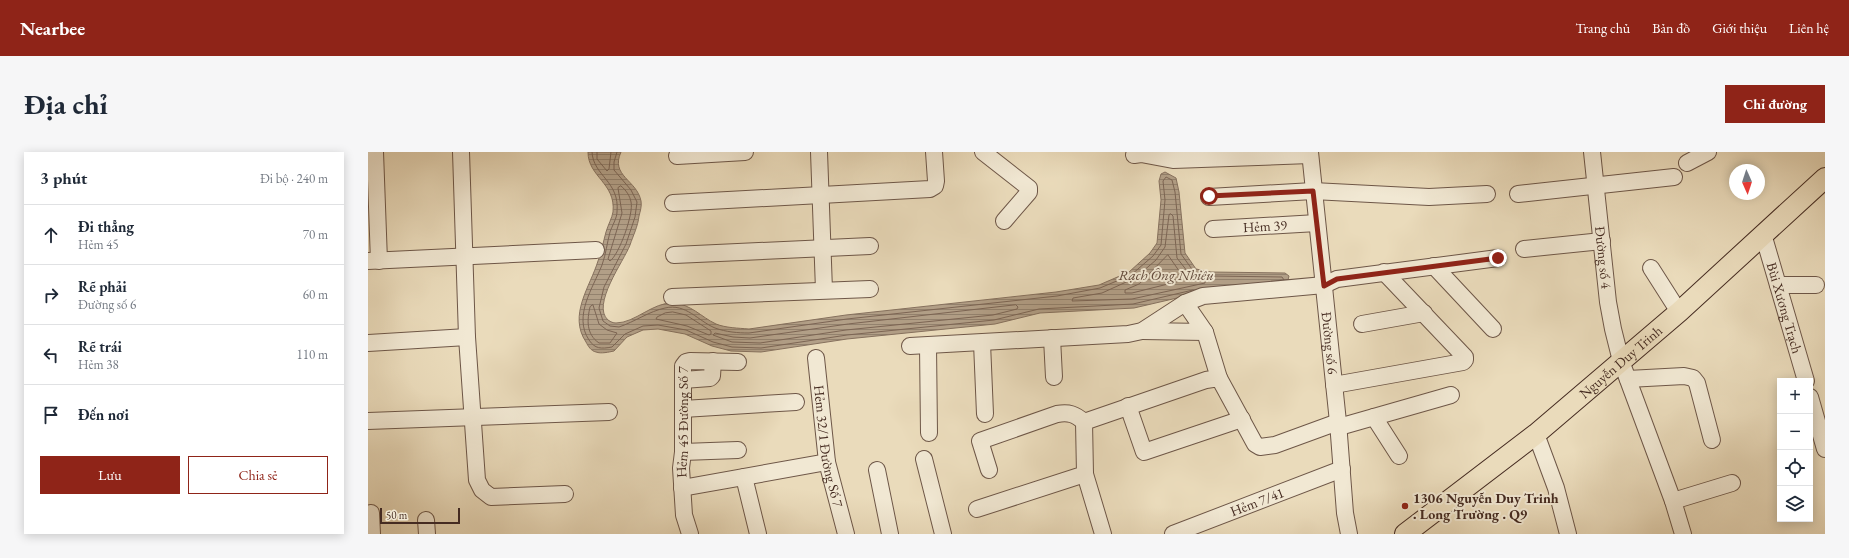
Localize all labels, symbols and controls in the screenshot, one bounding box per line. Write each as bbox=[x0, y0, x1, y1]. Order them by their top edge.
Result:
text: Nearbee bbox=[20, 16, 85, 41]
text: Trang chủ bbox=[1575, 19, 1630, 37]
text: Bản đồ bbox=[1652, 19, 1690, 37]
text: Giới thiệu bbox=[1712, 19, 1767, 37]
text: Liên hệ bbox=[1789, 19, 1829, 37]
button: Chỉ đường bbox=[1725, 85, 1825, 123]
text: Địa chỉ bbox=[24, 86, 108, 122]
north arrow bbox=[1729, 164, 1765, 200]
text: 3 phút bbox=[40, 167, 87, 189]
text: Đi bộ · 240 m bbox=[260, 170, 328, 187]
route start bbox=[1200, 187, 1218, 205]
street label: Hẻm 39 bbox=[1242, 216, 1288, 236]
text: Đi thẳng bbox=[78, 217, 134, 236]
icon: ahead bbox=[40, 224, 62, 246]
street label: Đường số 4 bbox=[1591, 225, 1616, 290]
text: 70 m bbox=[303, 226, 328, 243]
text: Hẻm 45 bbox=[78, 236, 119, 253]
route end bbox=[1489, 249, 1507, 267]
street label: Bùi Xương Trạch bbox=[1763, 260, 1806, 356]
water label: Rạch Ông Nhiêu bbox=[1118, 265, 1214, 284]
text: Rẽ phải bbox=[78, 277, 127, 296]
icon: right bbox=[40, 284, 62, 306]
text: 60 m bbox=[303, 286, 328, 303]
text: Đường số 6 bbox=[78, 296, 136, 313]
street label: Đường số 6 bbox=[1318, 311, 1342, 375]
street label: Nguyễn Duy Trinh bbox=[1575, 321, 1666, 402]
text: Rẽ trái bbox=[78, 337, 122, 356]
icon: left bbox=[40, 344, 62, 366]
text: 110 m bbox=[297, 346, 328, 363]
text: Hẻm 38 bbox=[78, 356, 119, 373]
street label: Hẻm 45 Đường Số 7 bbox=[672, 366, 692, 478]
map controls bbox=[1777, 378, 1813, 522]
button: + bbox=[1777, 378, 1813, 414]
street label: Hẻm 32/1 Đường Số 7 bbox=[810, 384, 848, 509]
icon: arrive bbox=[40, 404, 62, 426]
text: Đến nơi bbox=[78, 405, 129, 424]
button: − bbox=[1777, 414, 1813, 450]
button: locate bbox=[1777, 450, 1813, 486]
button: Lưu bbox=[40, 456, 180, 494]
button: Chia sẻ bbox=[188, 456, 328, 494]
street label: Hẻm 7/41 bbox=[1227, 483, 1287, 520]
button: layers bbox=[1777, 486, 1813, 522]
place label: 1306 Nguyễn Duy Trinh . Long Trường . Q9 bbox=[1413, 489, 1559, 523]
marker: 1306 Nguyễn Duy Trinh . Long Trường . Q9 bbox=[1400, 501, 1410, 511]
scale bar bbox=[380, 506, 460, 525]
text: 50 m bbox=[386, 508, 407, 522]

